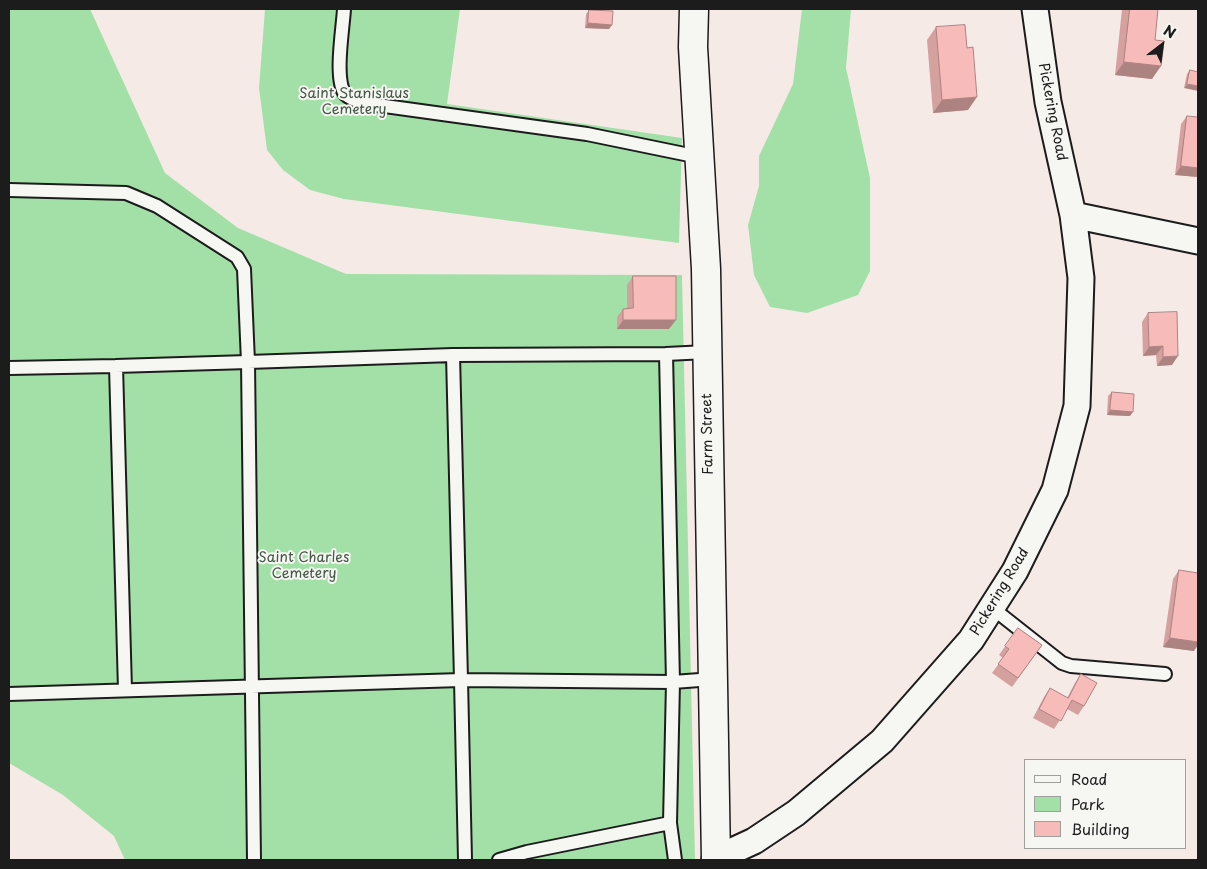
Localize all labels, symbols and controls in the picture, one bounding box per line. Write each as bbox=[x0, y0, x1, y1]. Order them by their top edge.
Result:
north arrow bbox=[1137, 20, 1187, 70]
text: N bbox=[1160, 20, 1180, 43]
street label: Pickering Road bbox=[1034, 62, 1070, 162]
park label: Saint Stanislaus Cemetery bbox=[299, 86, 409, 118]
street label: Farm Street bbox=[699, 393, 717, 475]
street label: Pickering Road bbox=[967, 545, 1033, 639]
park label: Saint Charles Cemetery bbox=[259, 550, 349, 582]
legend bbox=[1024, 759, 1187, 849]
text: Road bbox=[1071, 767, 1107, 790]
text: Park bbox=[1071, 792, 1105, 815]
text: Building bbox=[1071, 817, 1130, 840]

